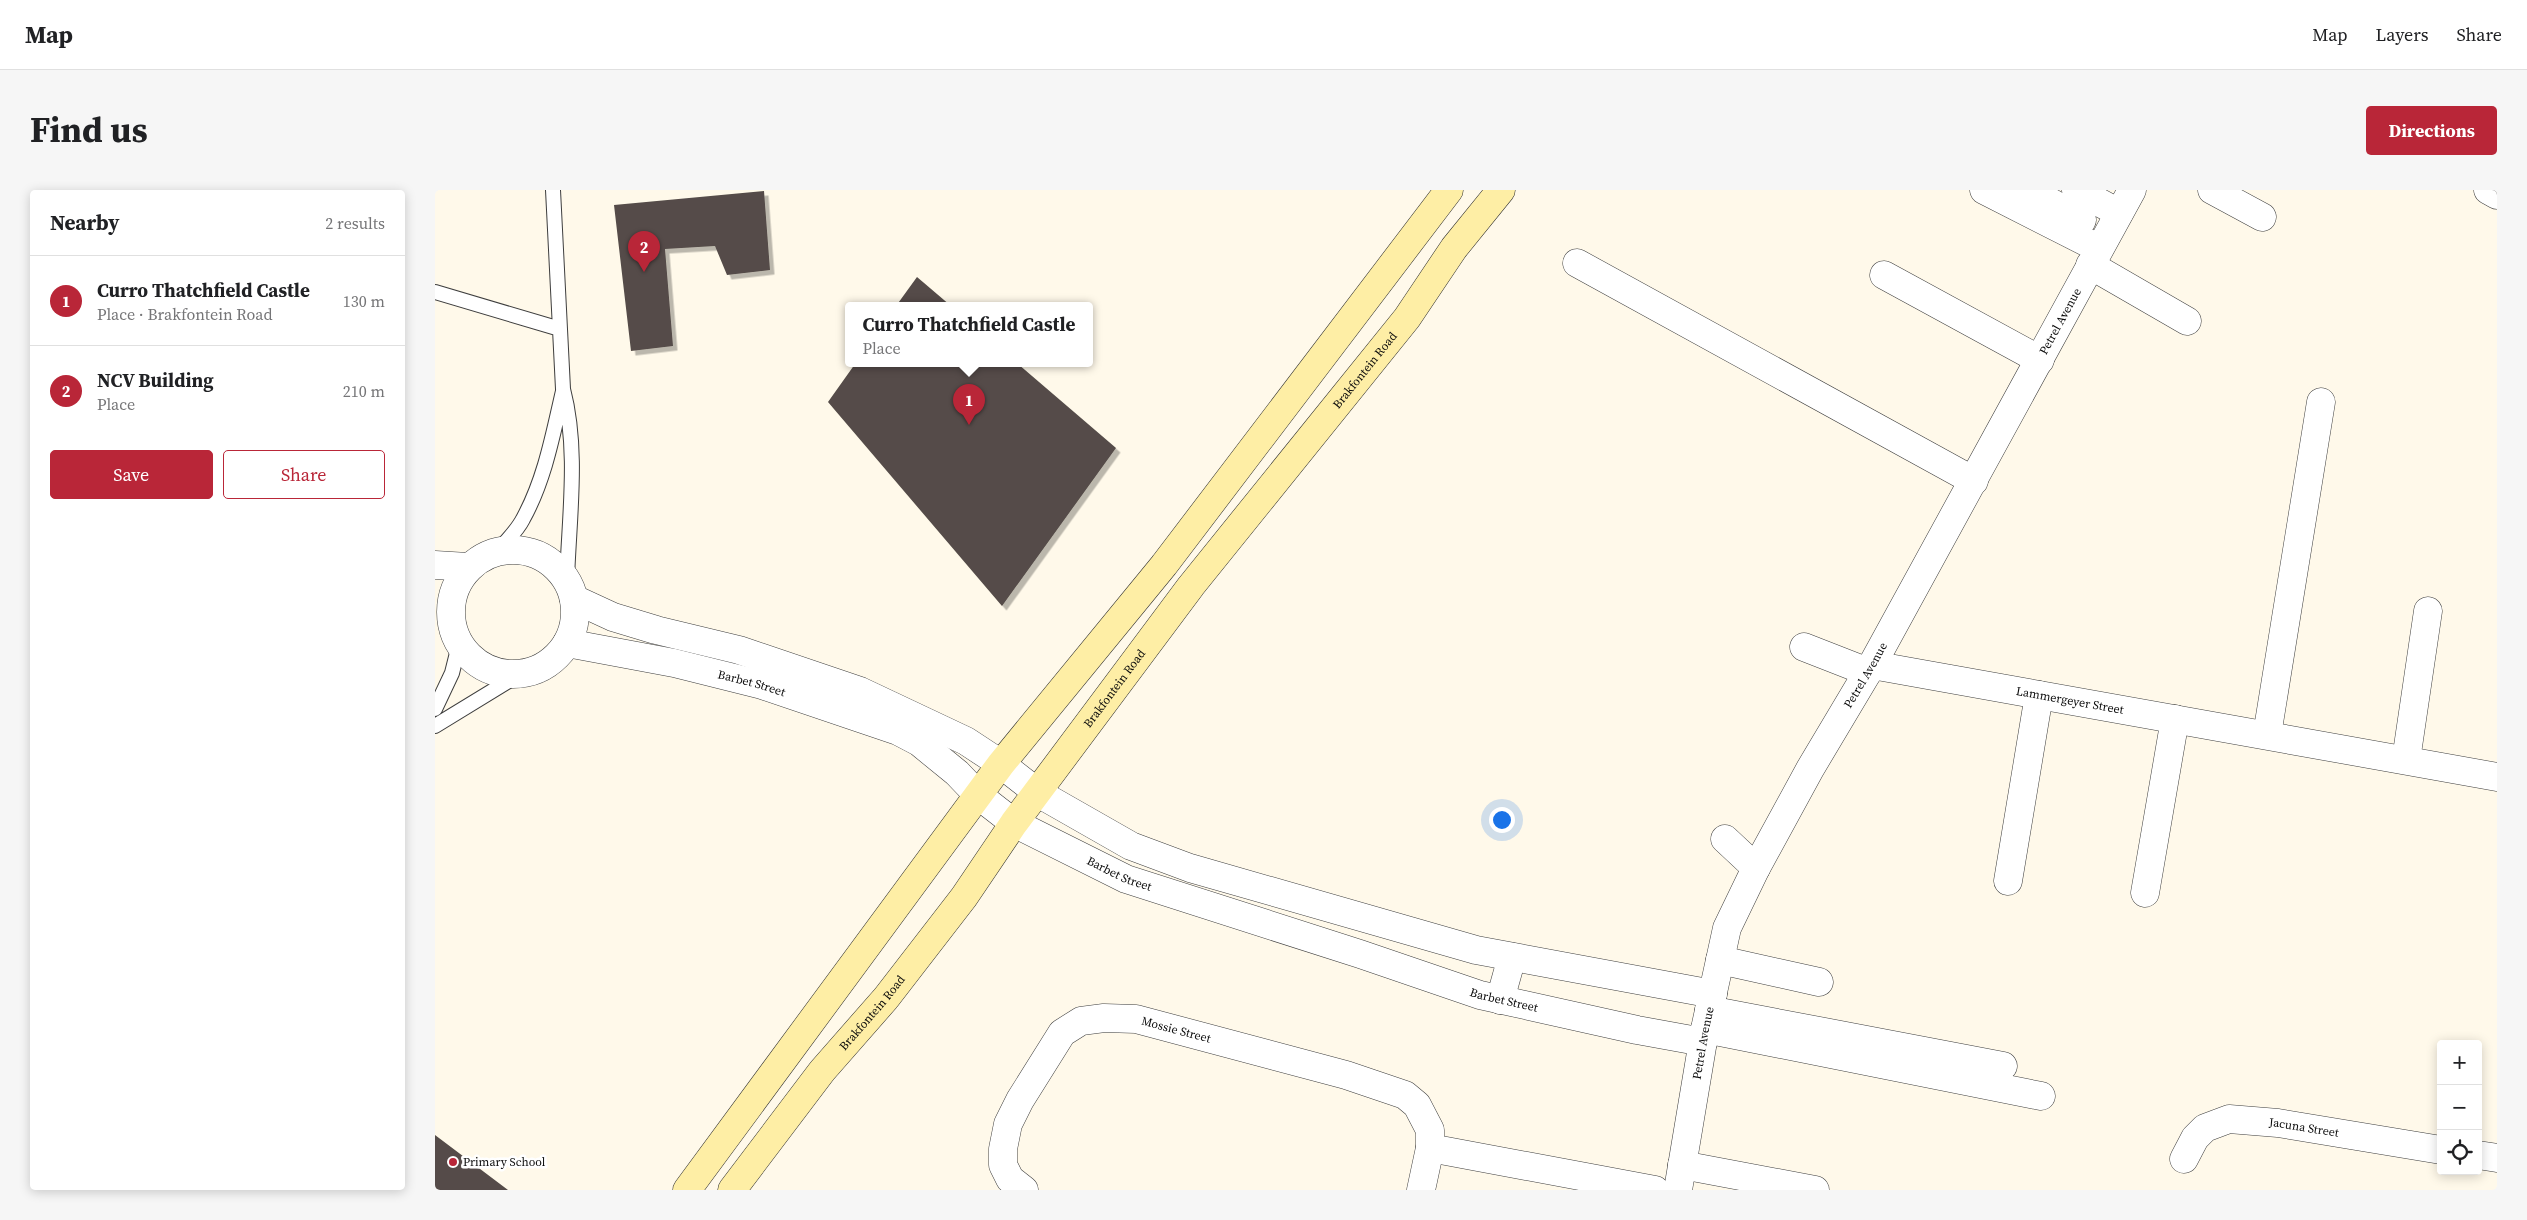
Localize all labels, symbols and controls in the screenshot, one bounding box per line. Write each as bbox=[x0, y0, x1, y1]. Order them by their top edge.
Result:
text: Map bbox=[25, 18, 73, 51]
text: Map bbox=[2312, 22, 2347, 47]
text: Layers bbox=[2375, 22, 2428, 47]
text: Share bbox=[2456, 22, 2502, 47]
text: Find us bbox=[30, 106, 148, 154]
button: Directions bbox=[2366, 106, 2497, 155]
text: Nearby bbox=[50, 208, 120, 237]
text: 2 results bbox=[325, 212, 385, 234]
pin: 2 bbox=[628, 231, 660, 272]
text: Curro Thatchfield Castle bbox=[97, 277, 310, 303]
street label: Petrel Avenue bbox=[2035, 285, 2085, 357]
text: 1 bbox=[62, 290, 70, 312]
text: 130 m bbox=[343, 290, 385, 312]
popup bbox=[845, 302, 1093, 367]
text: Place · Brakfontein Road bbox=[97, 303, 273, 325]
text: Curro Thatchfield Castle bbox=[863, 311, 1075, 337]
street label: Brakfontein Road bbox=[1329, 329, 1401, 412]
text: Place bbox=[863, 337, 901, 359]
text: NCV Building bbox=[97, 367, 213, 393]
text: 2 bbox=[62, 380, 70, 402]
text: 210 m bbox=[343, 380, 385, 402]
pin: 1 bbox=[953, 384, 985, 425]
text: Place bbox=[97, 393, 135, 415]
button: Save bbox=[50, 450, 213, 499]
button: Share bbox=[223, 450, 385, 499]
street label: Petrel Avenue bbox=[1840, 639, 1891, 711]
street label: Brakfontein Road bbox=[1080, 646, 1149, 731]
street label: Barbet Street bbox=[716, 666, 788, 700]
street label: Lammergeyer Street bbox=[2015, 683, 2125, 718]
your location bbox=[1489, 807, 1515, 833]
street label: Barbet Street bbox=[1084, 853, 1154, 895]
street label: Brakfontein Road bbox=[836, 972, 909, 1054]
street label: Barbet Street bbox=[1468, 984, 1539, 1016]
street label: Petrel Avenue bbox=[1689, 1005, 1718, 1081]
street label: Mossie Street bbox=[1140, 1013, 1213, 1047]
map controls bbox=[2437, 1040, 2482, 1175]
button: + bbox=[2437, 1040, 2482, 1085]
button: − bbox=[2437, 1085, 2482, 1130]
street label: Jacuna Street bbox=[2268, 1114, 2340, 1141]
button: locate bbox=[2437, 1130, 2482, 1175]
place label: Primary School bbox=[463, 1154, 546, 1170]
marker: Primary School bbox=[447, 1156, 459, 1168]

